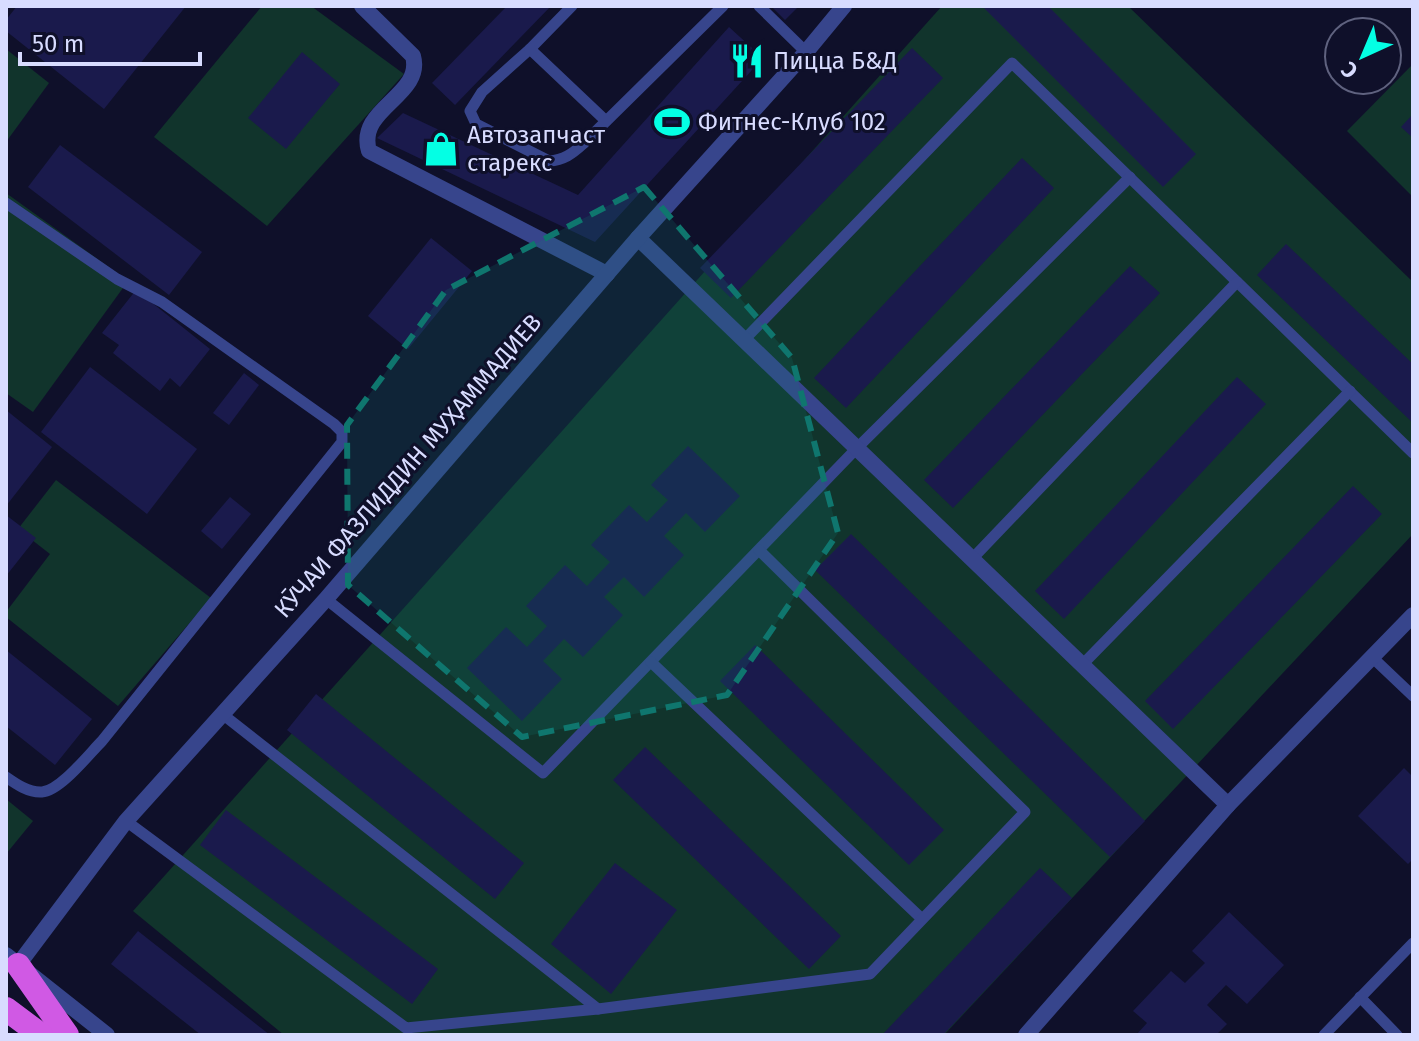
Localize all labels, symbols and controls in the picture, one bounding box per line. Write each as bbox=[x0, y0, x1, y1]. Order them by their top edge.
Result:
scale bar bbox=[20, 16, 200, 66]
north arrow bbox=[1323, 16, 1403, 96]
text: 50 m bbox=[32, 30, 84, 58]
restaurant icon: Пицца Б&Д bbox=[728, 42, 766, 80]
place label: Пицца Б&Д bbox=[773, 47, 897, 75]
text: С bbox=[1335, 56, 1363, 84]
sports icon: Фитнес-Клуб 102 bbox=[653, 103, 691, 141]
place label: Фитнес-Клуб 102 bbox=[698, 108, 886, 136]
place label: Автозапчаст старекс bbox=[467, 121, 605, 177]
shop icon: Автозапчаст старекс bbox=[422, 130, 460, 168]
street label: КӮЧАИ ФАЗЛИДДИН МУҲАММАДИЕВ bbox=[269, 309, 547, 623]

